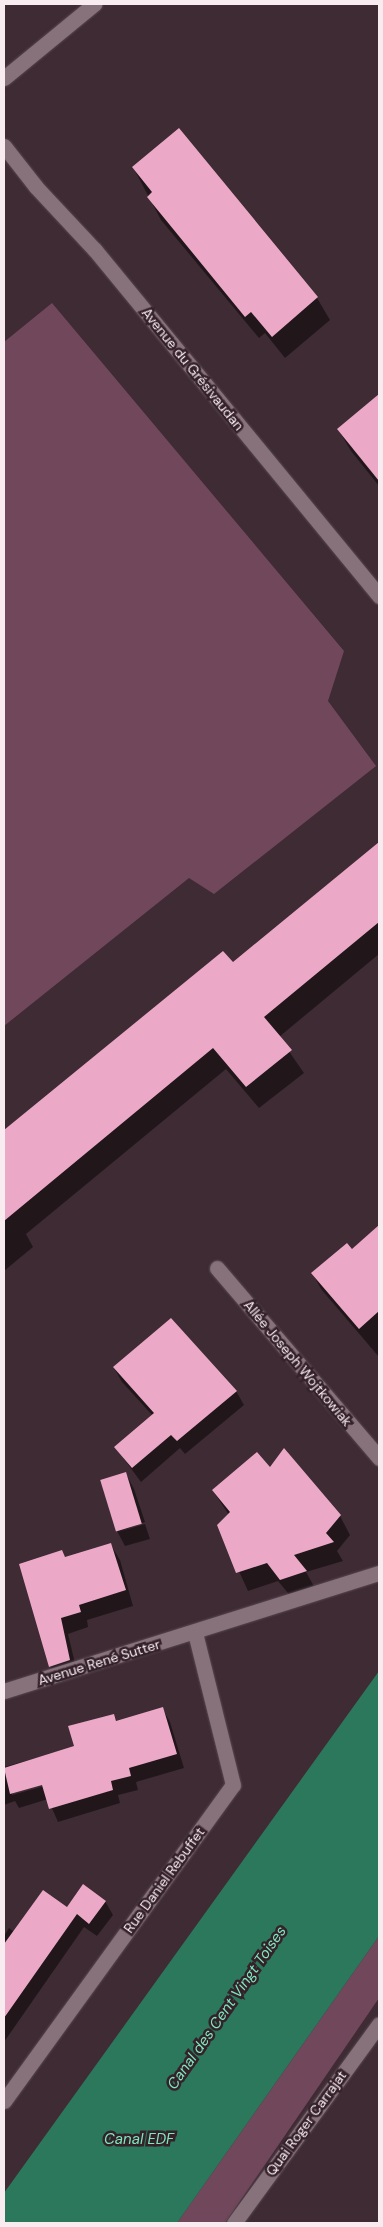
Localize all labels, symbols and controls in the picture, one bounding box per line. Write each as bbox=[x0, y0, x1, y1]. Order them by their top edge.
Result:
street label: Avenue du Grésivaudan bbox=[138, 304, 248, 434]
street label: Allée Joseph Wojtkowiak bbox=[240, 1297, 356, 1429]
street label: Avenue René Sutter bbox=[36, 1635, 162, 1689]
street label: Rue Daniel Rebuffet bbox=[120, 1824, 208, 1936]
water label: Canal des Cent Vingt Toises bbox=[164, 1923, 290, 2093]
street label: Quai Roger Carrajat bbox=[262, 2067, 350, 2179]
water label: Canal EDF bbox=[104, 2131, 174, 2149]

